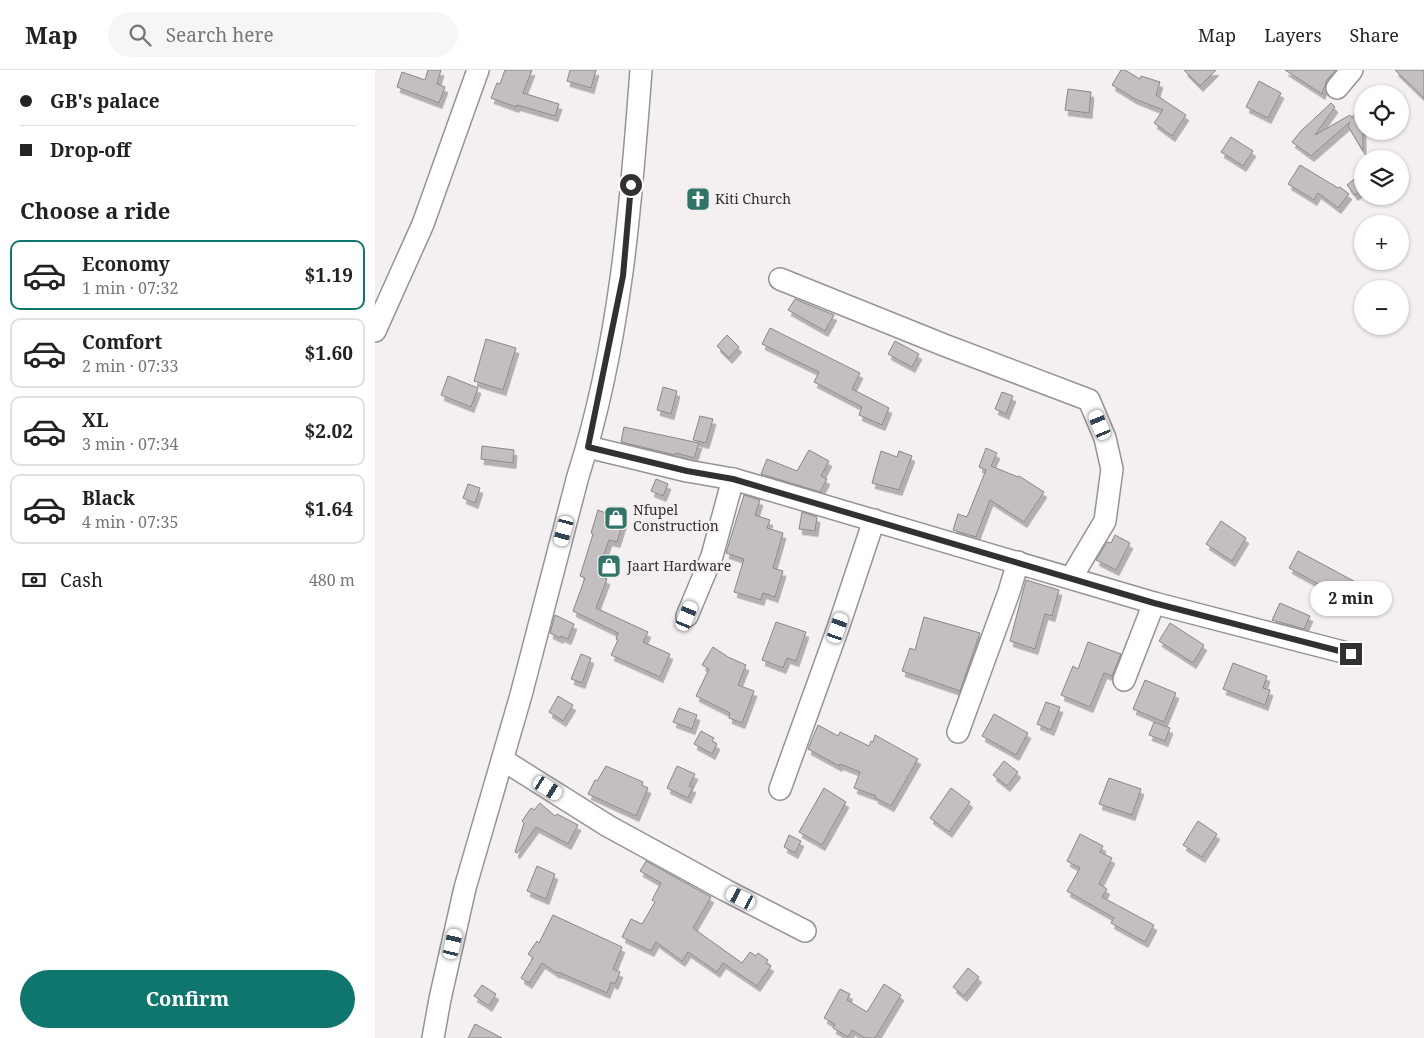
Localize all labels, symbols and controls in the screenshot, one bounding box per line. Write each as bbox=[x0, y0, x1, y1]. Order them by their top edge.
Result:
search box bbox=[108, 12, 458, 57]
text: Map bbox=[25, 18, 78, 51]
icon: search bbox=[126, 21, 154, 49]
text: Search here bbox=[166, 22, 274, 48]
text: Map bbox=[1198, 23, 1236, 47]
text: Layers bbox=[1264, 23, 1322, 47]
text: Share bbox=[1350, 23, 1399, 47]
map controls bbox=[1354, 85, 1409, 335]
button: locate bbox=[1354, 85, 1409, 140]
text: GB's palace bbox=[50, 88, 160, 114]
text: Drop-off bbox=[50, 137, 130, 163]
button: layers bbox=[1354, 150, 1409, 205]
route start bbox=[620, 174, 642, 196]
church icon: Kiti Church bbox=[685, 186, 711, 212]
place label: Kiti Church bbox=[715, 189, 791, 208]
text: Choose a ride bbox=[20, 195, 170, 225]
button: + bbox=[1354, 215, 1409, 270]
text: Economy bbox=[82, 251, 170, 277]
icon: car bbox=[22, 253, 67, 298]
text: $1.19 bbox=[304, 262, 353, 288]
text: 1 min · 07:32 bbox=[82, 277, 178, 299]
button: − bbox=[1354, 280, 1409, 335]
text: Comfort bbox=[82, 329, 162, 355]
icon: car bbox=[22, 331, 67, 376]
text: $1.60 bbox=[304, 340, 353, 366]
text: 2 min · 07:33 bbox=[82, 355, 178, 377]
text: XL bbox=[82, 407, 108, 433]
car bbox=[1087, 408, 1112, 442]
icon: car bbox=[22, 409, 67, 454]
text: $2.02 bbox=[304, 418, 353, 444]
text: 3 min · 07:34 bbox=[82, 433, 178, 455]
text: Black bbox=[82, 485, 135, 511]
icon: car bbox=[22, 487, 67, 532]
text: $1.64 bbox=[304, 496, 353, 522]
place label: Nfupel Construction bbox=[633, 500, 719, 535]
shop icon: Nfupel Construction bbox=[603, 505, 629, 531]
text: 4 min · 07:35 bbox=[82, 511, 178, 533]
car bbox=[552, 515, 575, 547]
shop icon: Jaart Hardware bbox=[596, 553, 622, 579]
place label: Jaart Hardware bbox=[626, 556, 731, 575]
icon: cash bbox=[20, 566, 48, 594]
text: Cash bbox=[60, 567, 103, 593]
text: 480 m bbox=[309, 569, 355, 591]
callout: 2 min bbox=[1310, 582, 1392, 616]
text: 2 min bbox=[1328, 587, 1374, 609]
car bbox=[674, 599, 699, 633]
car bbox=[826, 611, 849, 645]
route end bbox=[1340, 643, 1362, 665]
car bbox=[531, 774, 564, 802]
car bbox=[724, 885, 757, 911]
car bbox=[442, 928, 463, 960]
button: Confirm bbox=[20, 970, 355, 1028]

